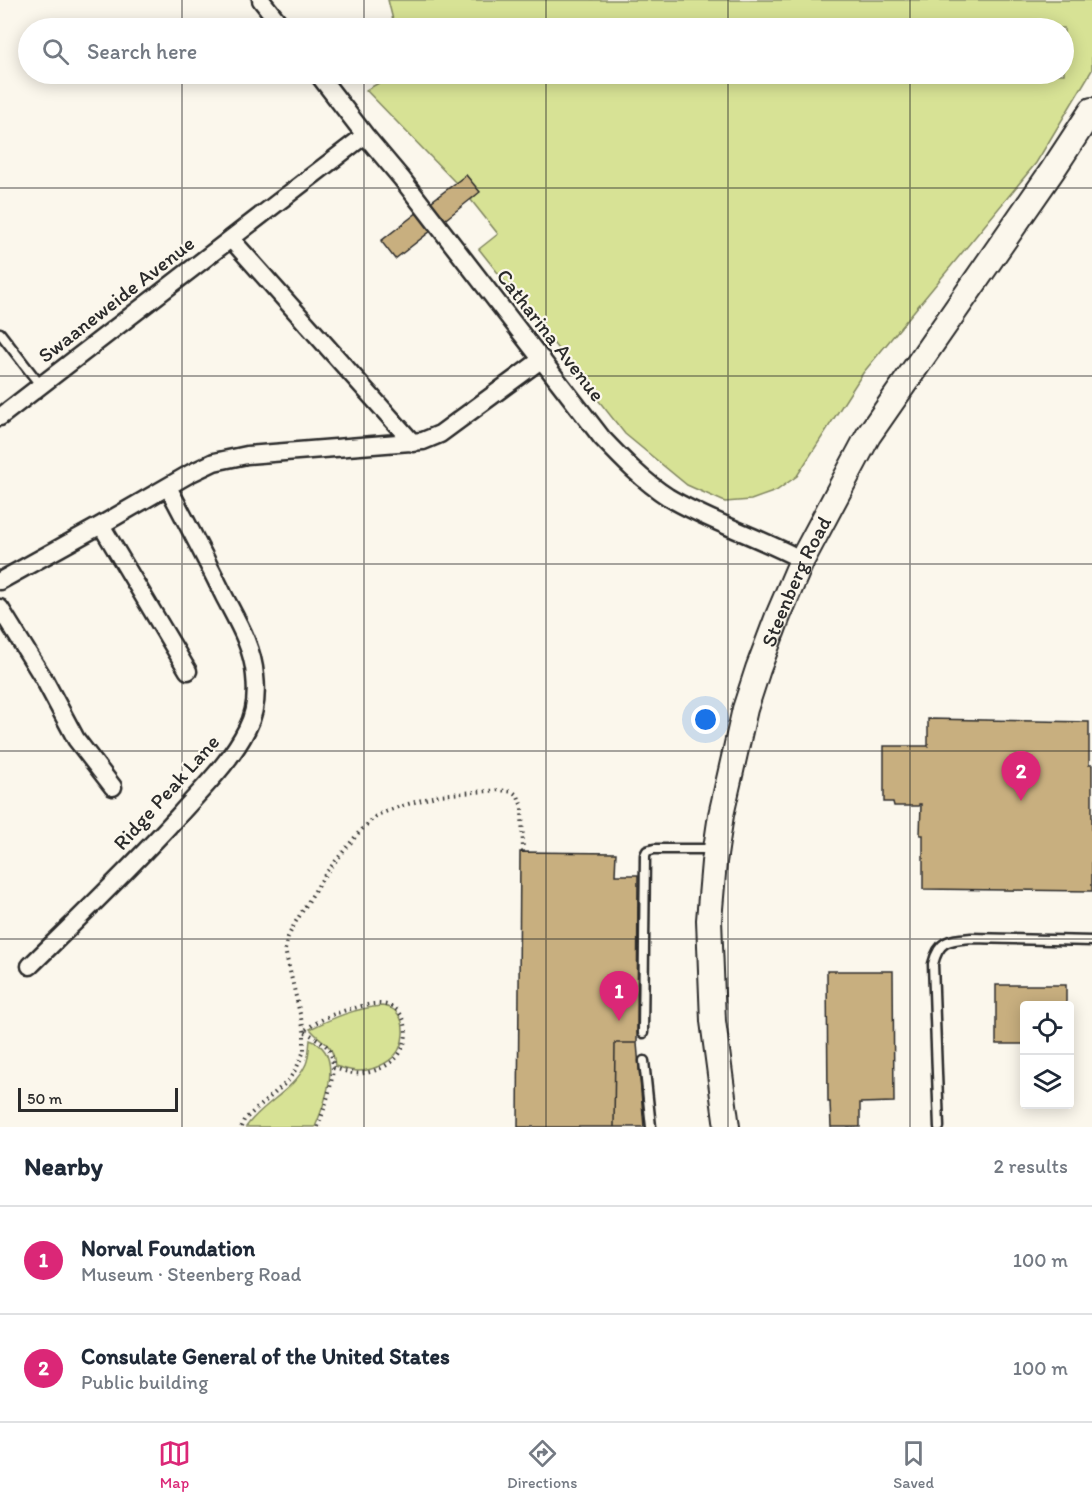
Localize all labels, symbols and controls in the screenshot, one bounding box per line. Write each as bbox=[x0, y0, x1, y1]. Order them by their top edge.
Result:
search box bbox=[18, 18, 1074, 84]
icon: search bbox=[39, 35, 72, 68]
text: Search here bbox=[87, 38, 197, 65]
street label: Swaaneweide Avenue bbox=[33, 230, 199, 368]
street label: Catharina Avenue bbox=[492, 264, 610, 406]
street label: Steenberg Road bbox=[755, 511, 836, 650]
your location bbox=[691, 705, 720, 734]
street label: Ridge Peak Lane bbox=[108, 729, 224, 855]
pin: 2 bbox=[1002, 752, 1040, 801]
pin: 1 bbox=[600, 972, 638, 1021]
map controls bbox=[1020, 1001, 1074, 1109]
button: locate bbox=[1020, 1001, 1074, 1055]
button: layers bbox=[1020, 1055, 1074, 1109]
scale bar bbox=[18, 1085, 178, 1112]
text: 50 m bbox=[27, 1089, 62, 1108]
text: Nearby bbox=[24, 1150, 103, 1182]
text: 2 results bbox=[994, 1154, 1068, 1178]
text: Norval Foundation bbox=[81, 1235, 255, 1262]
text: 1 bbox=[39, 1248, 48, 1272]
text: 100 m bbox=[1013, 1248, 1068, 1272]
text: Museum · Steenberg Road bbox=[81, 1262, 301, 1286]
text: Consulate General of the United States bbox=[81, 1343, 450, 1370]
text: 2 bbox=[38, 1356, 49, 1380]
text: 100 m bbox=[1013, 1356, 1068, 1380]
text: Public building bbox=[81, 1370, 208, 1394]
tab: Map bbox=[158, 1437, 191, 1492]
tab: Directions bbox=[507, 1437, 577, 1492]
tab: Saved bbox=[893, 1437, 934, 1492]

